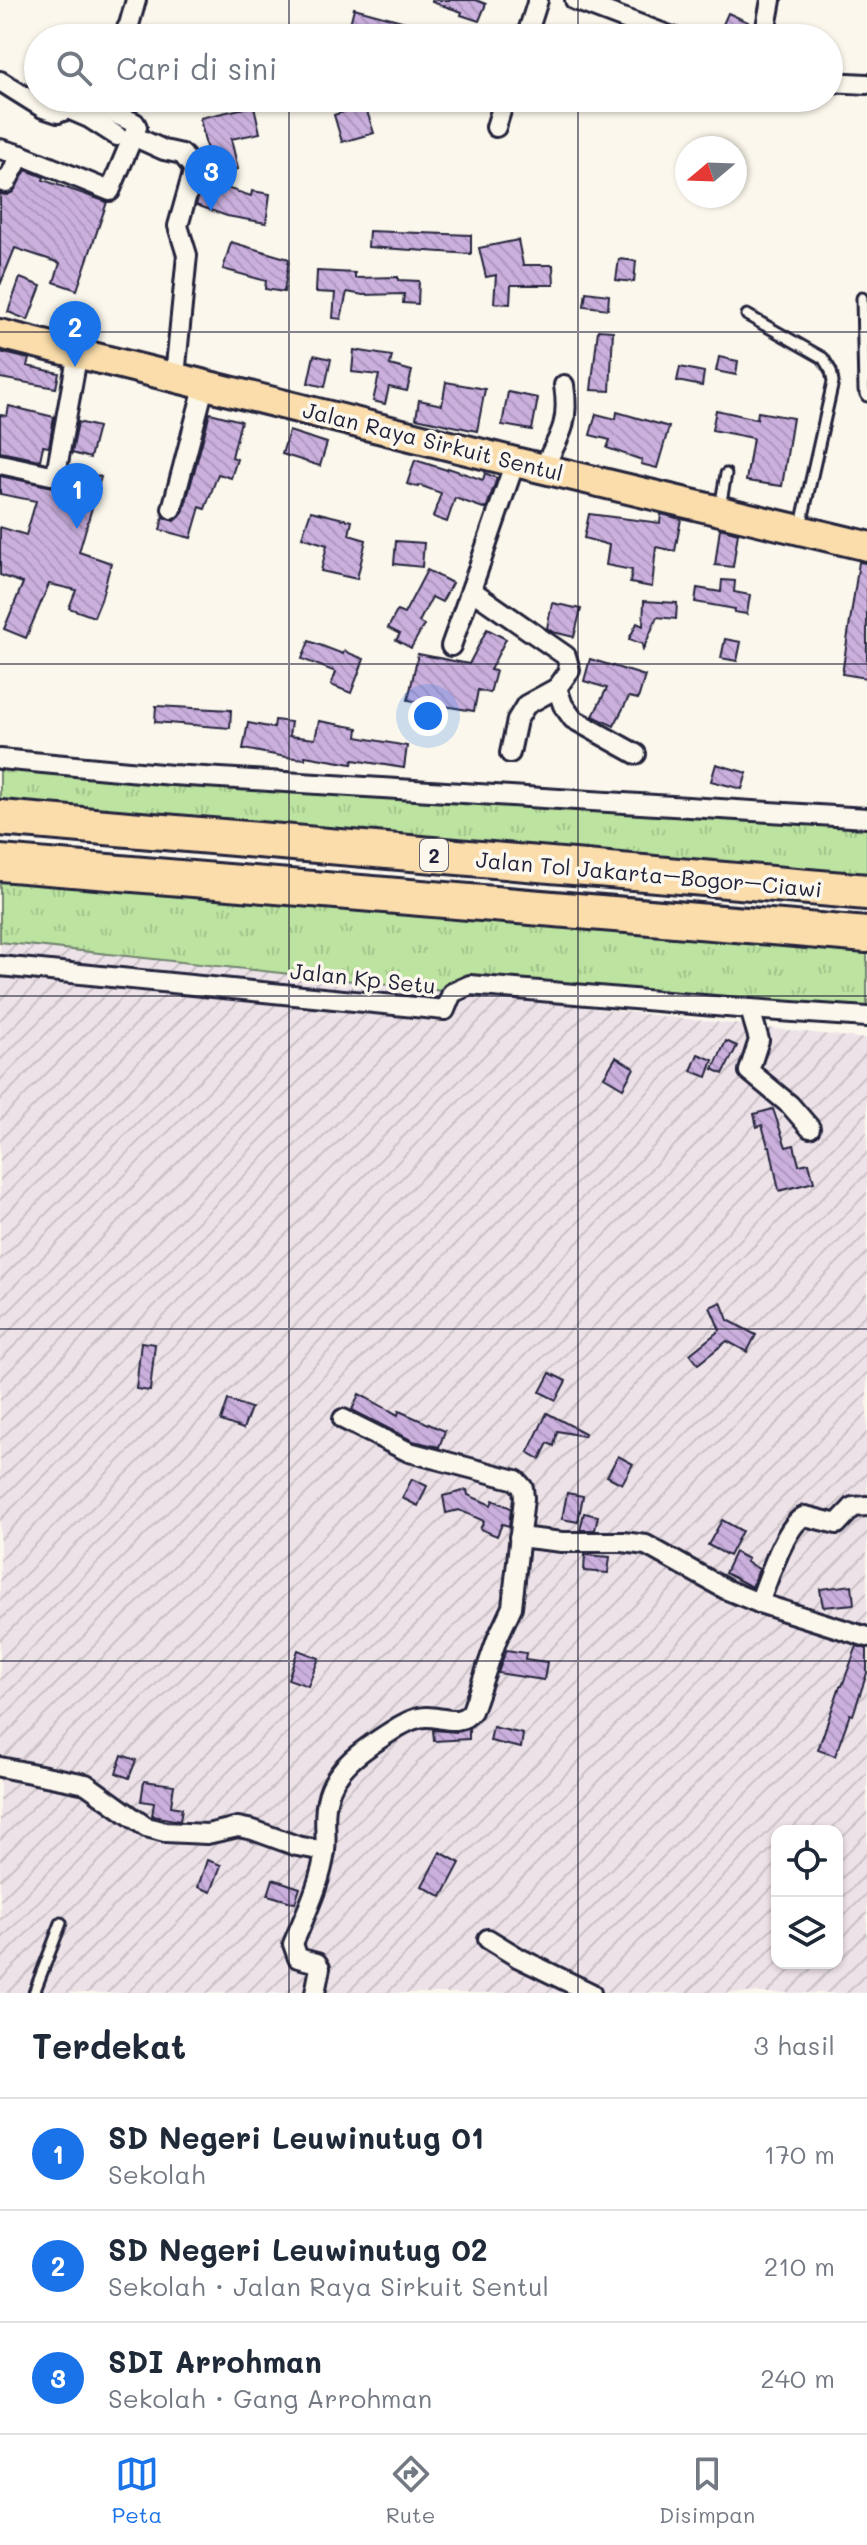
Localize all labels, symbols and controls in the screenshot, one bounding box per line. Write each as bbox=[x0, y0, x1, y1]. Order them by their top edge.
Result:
search box bbox=[24, 24, 843, 112]
icon: search bbox=[52, 46, 96, 90]
text: Cari di sini bbox=[116, 48, 277, 88]
north arrow bbox=[675, 136, 747, 208]
pin: 3 bbox=[185, 145, 237, 211]
pin: 2 bbox=[49, 301, 101, 367]
street label: Jalan Raya Sirkuit Sentul bbox=[300, 395, 566, 487]
pin: 1 bbox=[51, 463, 103, 529]
your location bbox=[408, 696, 448, 736]
road number: 2 bbox=[420, 839, 448, 871]
street label: Jalan Tol Jakarta–Bogor–Ciawi bbox=[475, 844, 823, 904]
street label: Jalan Kp Setu bbox=[289, 956, 437, 1000]
map controls bbox=[771, 1825, 843, 1969]
button: locate bbox=[771, 1825, 843, 1897]
button: layers bbox=[771, 1897, 843, 1969]
text: Terdekat bbox=[32, 2023, 186, 2068]
text: 3 hasil bbox=[753, 2028, 835, 2062]
text: SD Negeri Leuwinutug 01 bbox=[108, 2117, 484, 2157]
text: 1 bbox=[52, 2137, 64, 2171]
text: 170 m bbox=[764, 2137, 835, 2171]
text: Sekolah bbox=[108, 2157, 205, 2191]
text: SD Negeri Leuwinutug 02 bbox=[108, 2229, 487, 2269]
text: 2 bbox=[51, 2249, 65, 2283]
text: 210 m bbox=[764, 2249, 835, 2283]
text: Sekolah · Jalan Raya Sirkuit Sentul bbox=[108, 2269, 549, 2303]
text: SDI Arrohman bbox=[108, 2341, 322, 2381]
text: 3 bbox=[50, 2361, 66, 2395]
text: 240 m bbox=[760, 2361, 835, 2395]
text: Sekolah · Gang Arrohman bbox=[108, 2381, 432, 2415]
tab: Peta bbox=[112, 2452, 162, 2529]
tab: Rute bbox=[386, 2452, 435, 2529]
tab: Disimpan bbox=[659, 2452, 755, 2529]

